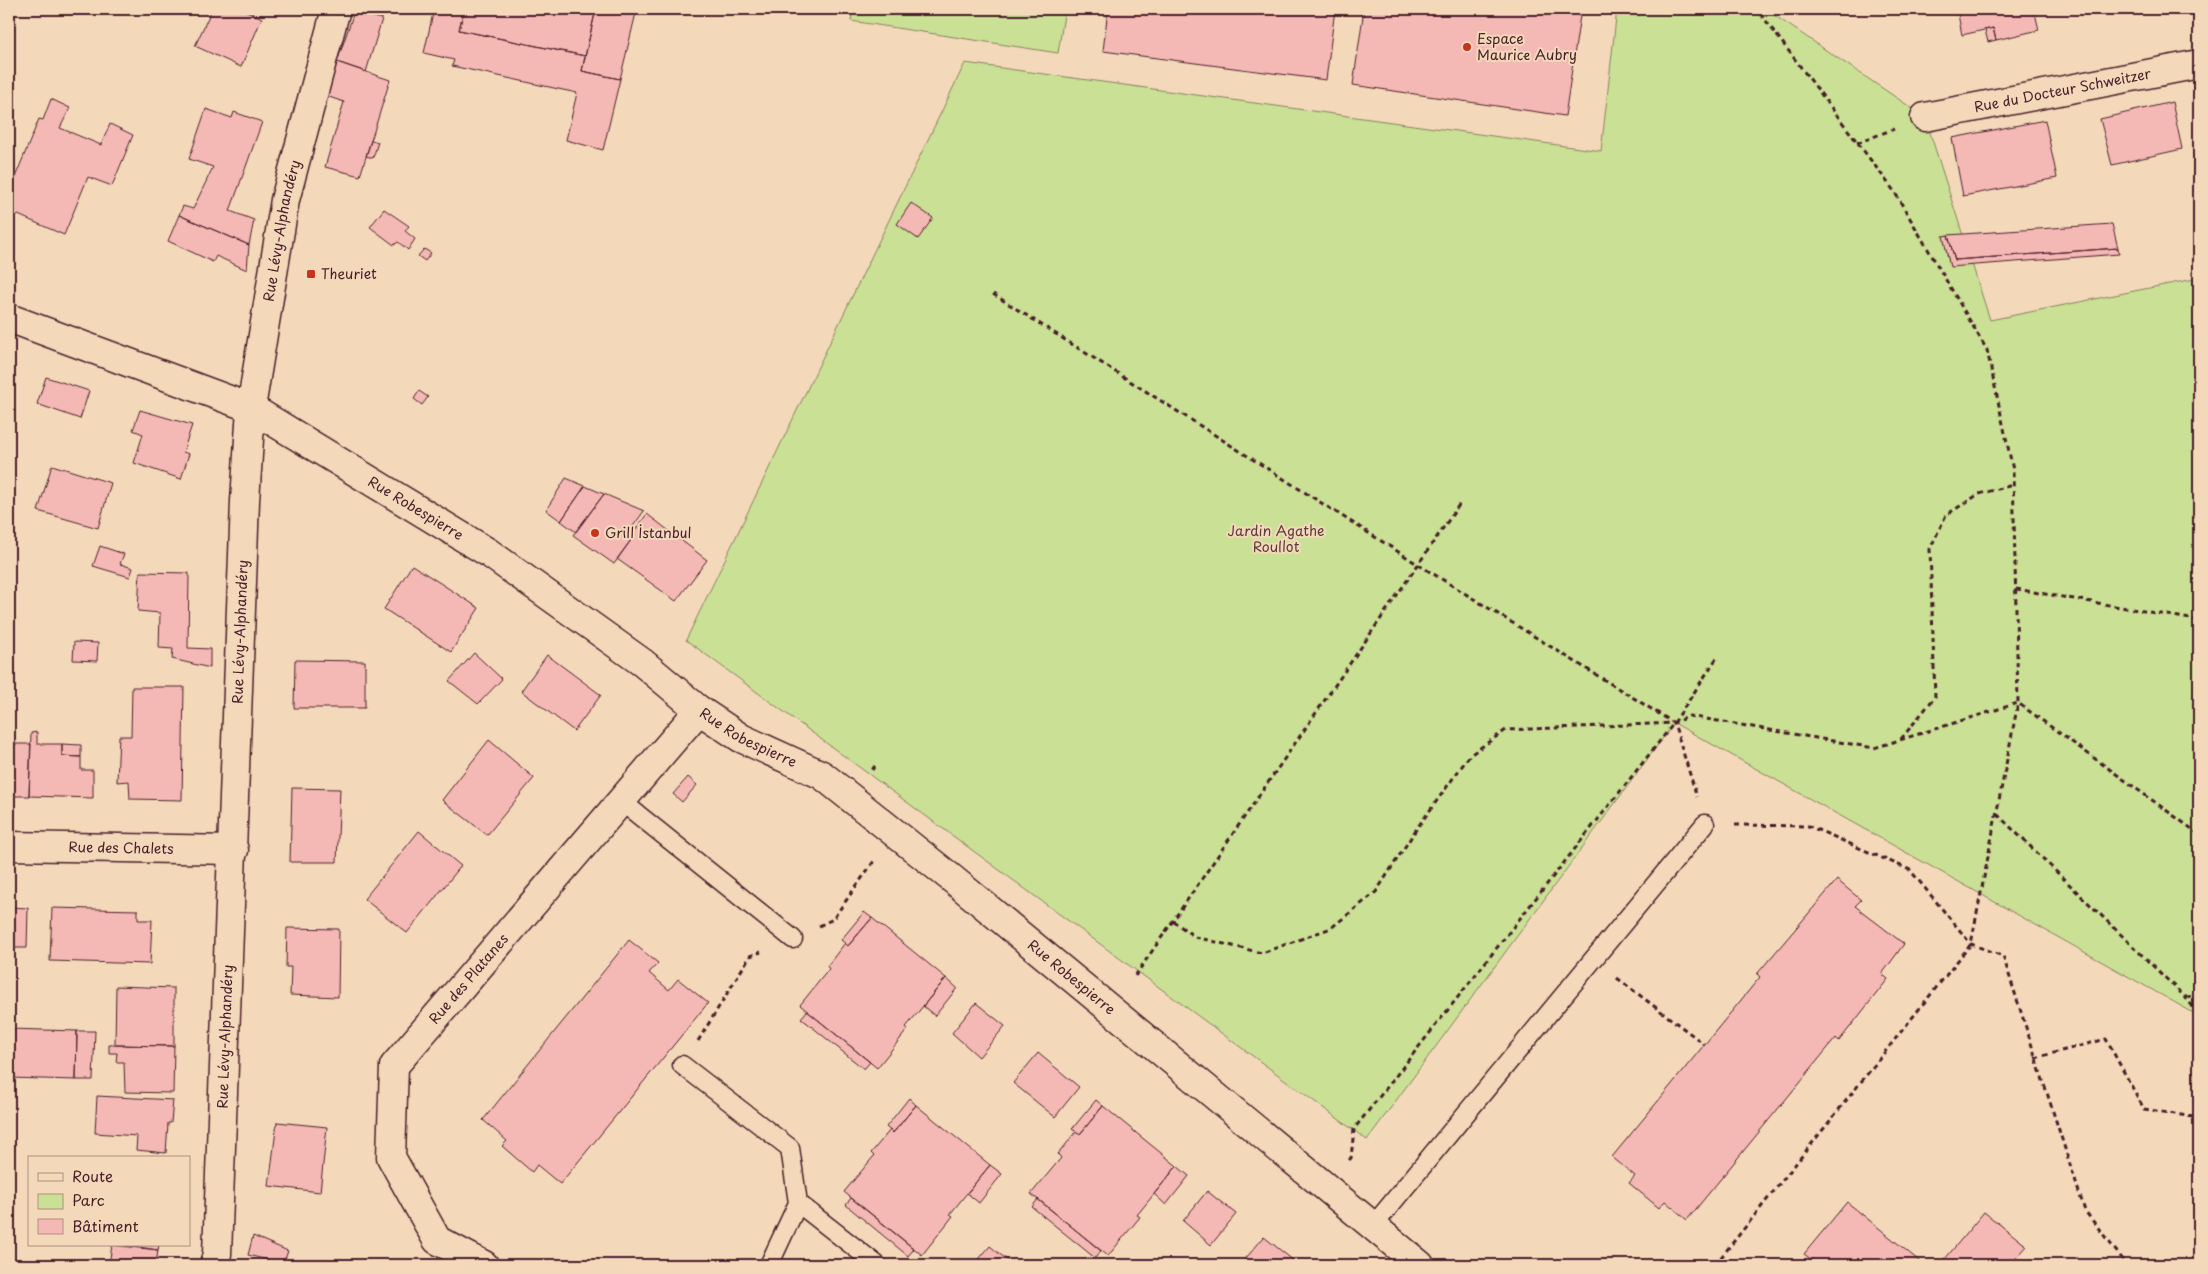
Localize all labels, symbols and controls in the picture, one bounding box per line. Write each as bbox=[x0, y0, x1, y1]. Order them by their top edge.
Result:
place label: Espace Maurice Aubry bbox=[1477, 28, 1577, 65]
marker: Espace Maurice Aubry bbox=[1461, 41, 1473, 53]
street label: Rue du Docteur Schweitzer bbox=[1972, 62, 2153, 117]
street label: Rue Lévy-Alphandéry bbox=[258, 157, 305, 303]
place label: Theuriet bbox=[321, 263, 377, 284]
marker: Theuriet bbox=[305, 268, 317, 280]
street label: Rue Robespierre bbox=[364, 471, 468, 545]
park label: Jardin Agathe Roullot bbox=[1228, 520, 1324, 557]
place label: Grill İstanbul bbox=[605, 522, 691, 543]
marker: Grill İstanbul bbox=[589, 527, 601, 539]
street label: Rue Lévy-Alphandéry bbox=[226, 559, 253, 704]
street label: Rue Robespierre bbox=[696, 702, 801, 772]
street label: Rue des Chalets bbox=[68, 836, 174, 859]
street label: Rue des Platanes bbox=[424, 929, 513, 1028]
street label: Rue Robespierre bbox=[1023, 934, 1120, 1019]
street label: Rue Lévy-Alphandéry bbox=[211, 964, 238, 1109]
legend bbox=[28, 1156, 190, 1246]
text: Route bbox=[72, 1164, 113, 1187]
text: Parc bbox=[72, 1188, 105, 1211]
text: Bâtiment bbox=[72, 1214, 139, 1237]

